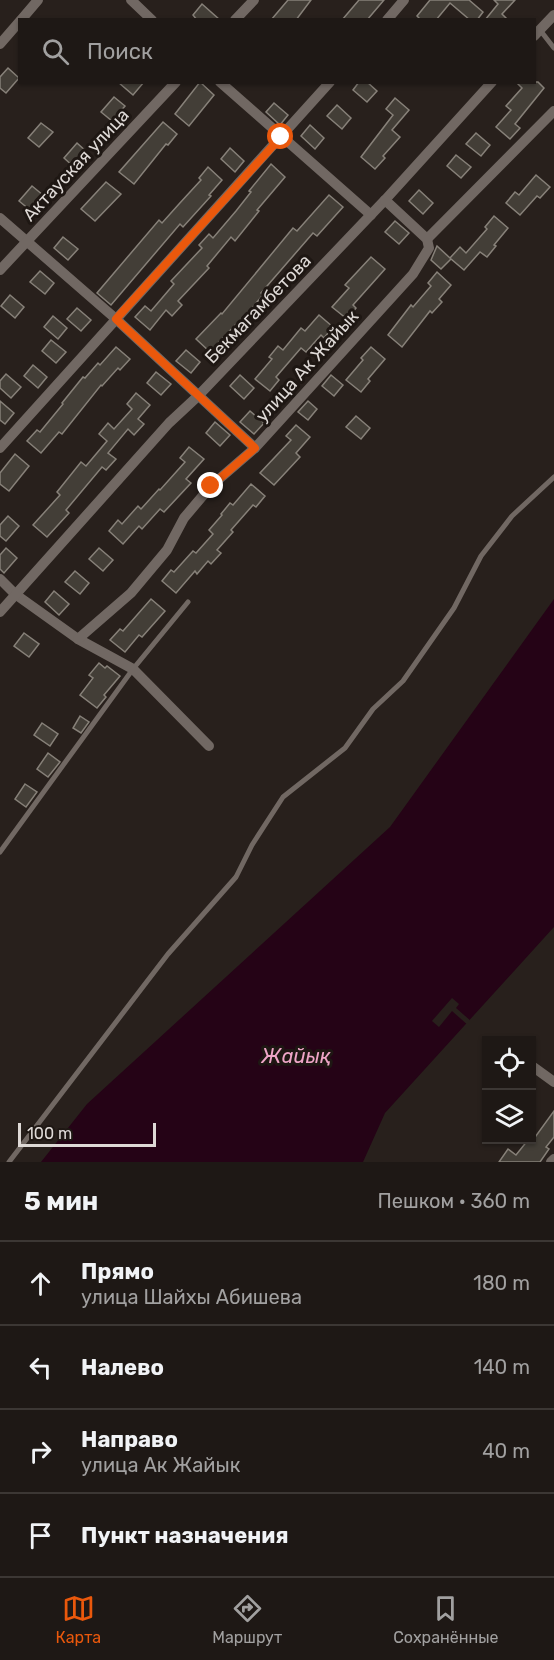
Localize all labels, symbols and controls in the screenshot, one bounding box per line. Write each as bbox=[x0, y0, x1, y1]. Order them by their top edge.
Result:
search box bbox=[18, 18, 536, 84]
icon: search bbox=[39, 35, 72, 68]
text: Поиск bbox=[87, 38, 153, 65]
street label: Актауская улица bbox=[18, 104, 134, 226]
route start bbox=[267, 123, 293, 149]
street label: Бекмагамбетова bbox=[200, 250, 316, 368]
street label: улица Ак Жайык bbox=[251, 305, 363, 427]
route end bbox=[197, 472, 223, 498]
map controls bbox=[482, 1036, 536, 1144]
button: locate bbox=[482, 1036, 536, 1090]
water label: Жайық bbox=[261, 1044, 331, 1068]
button: layers bbox=[482, 1090, 536, 1144]
scale bar bbox=[18, 1120, 156, 1148]
text: 100 m bbox=[27, 1124, 72, 1143]
text: 5 мин bbox=[24, 1186, 98, 1217]
text: Пешком · 360 m bbox=[378, 1189, 530, 1213]
text: Прямо bbox=[81, 1258, 154, 1285]
icon: ahead bbox=[24, 1267, 57, 1300]
text: 180 m bbox=[473, 1271, 530, 1295]
text: улица Шайхы Абишева bbox=[81, 1285, 302, 1309]
icon: left bbox=[24, 1351, 57, 1384]
text: Налево bbox=[81, 1354, 164, 1381]
text: 140 m bbox=[474, 1355, 530, 1379]
text: Направо bbox=[81, 1426, 178, 1453]
icon: right bbox=[24, 1435, 57, 1468]
text: 40 m bbox=[482, 1439, 530, 1463]
text: улица Ак Жайык bbox=[81, 1453, 240, 1477]
icon: arrive bbox=[24, 1519, 57, 1552]
text: Пункт назначения bbox=[81, 1522, 289, 1549]
tab: Карта bbox=[56, 1592, 101, 1647]
tab: Маршрут bbox=[212, 1592, 282, 1647]
tab: Сохранённые bbox=[393, 1592, 498, 1647]

